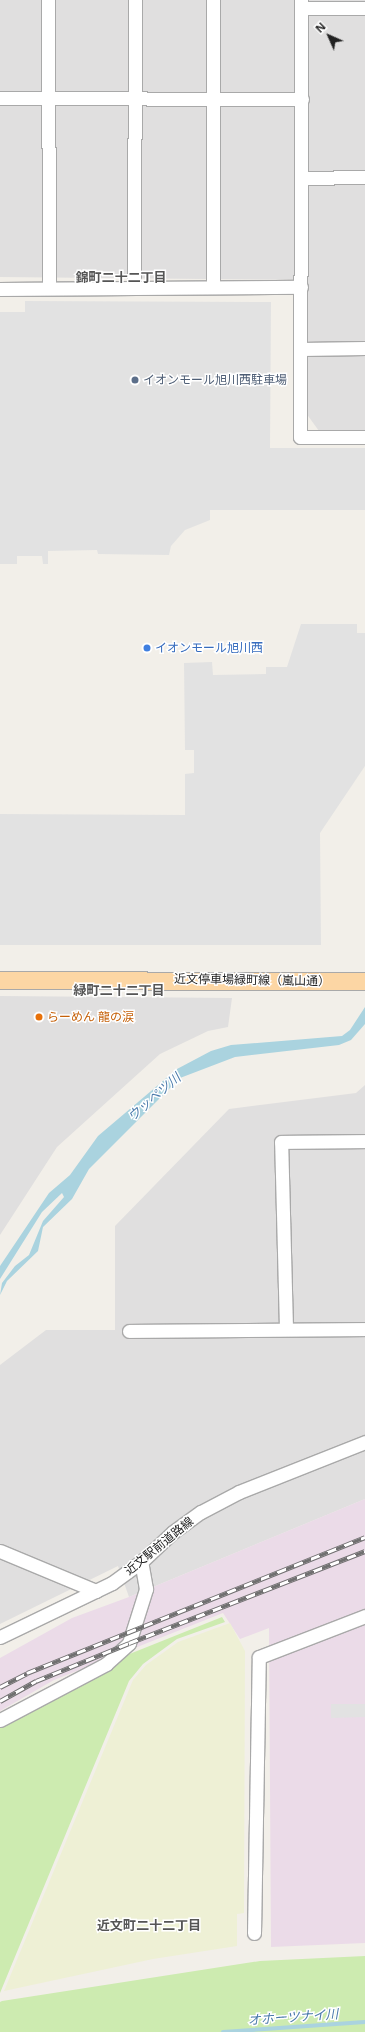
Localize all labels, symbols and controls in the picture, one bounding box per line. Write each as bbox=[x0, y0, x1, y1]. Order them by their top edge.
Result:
north arrow bbox=[309, 16, 349, 56]
text: N bbox=[312, 19, 329, 36]
district label: 錦町二十二丁目 bbox=[76, 269, 166, 285]
place label: イオンモール旭川西駐車場 bbox=[143, 373, 287, 387]
marker: イオンモール旭川西駐車場 bbox=[130, 375, 140, 385]
place label: イオンモール旭川西 bbox=[155, 641, 263, 655]
marker: イオンモール旭川西 bbox=[142, 643, 152, 653]
street label: 近文停車場緑町線（嵐山通） bbox=[174, 971, 330, 989]
district label: 緑町二十二丁目 bbox=[74, 982, 164, 998]
place label: らーめん 龍の涙 bbox=[47, 1010, 134, 1024]
marker: らーめん 龍の涙 bbox=[34, 1012, 44, 1022]
water label: ウッペツ川 bbox=[124, 1070, 184, 1124]
street label: 近文駅前道路線 bbox=[122, 1514, 196, 1578]
district label: 近文町二十二丁目 bbox=[97, 1917, 201, 1933]
water label: オホーツナイ川 bbox=[247, 2006, 339, 2028]

